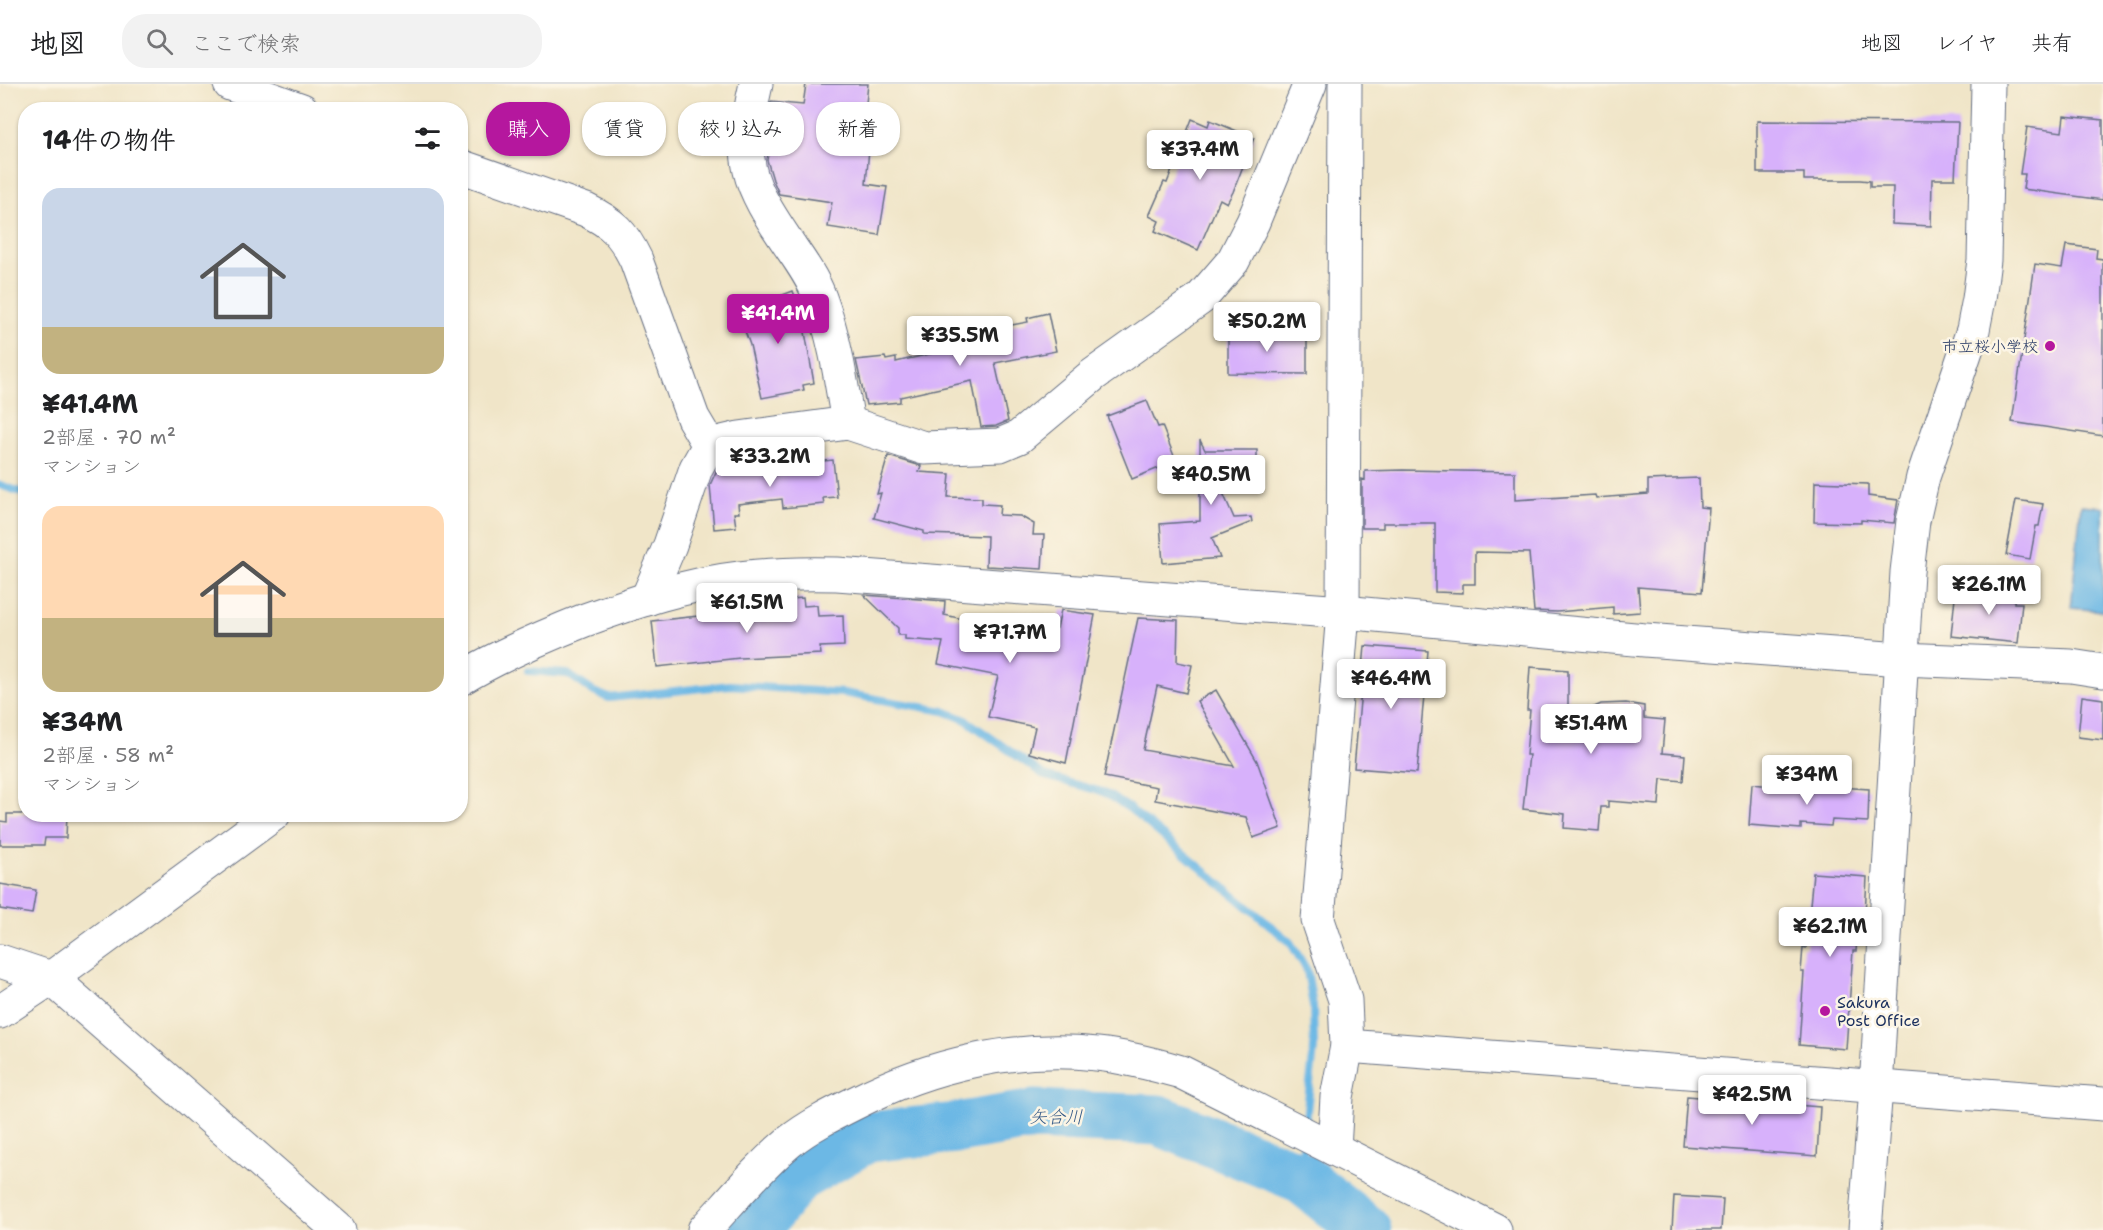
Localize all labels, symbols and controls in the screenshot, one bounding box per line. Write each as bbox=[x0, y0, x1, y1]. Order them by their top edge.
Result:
search box bbox=[122, 14, 542, 68]
text: 地図 bbox=[30, 24, 86, 62]
icon: search bbox=[143, 25, 176, 58]
text: ここで検索 bbox=[191, 29, 301, 58]
text: 地図 bbox=[1861, 29, 1903, 57]
text: レイヤ bbox=[1936, 29, 1998, 57]
text: 共有 bbox=[2031, 29, 2073, 57]
chip: 購入 bbox=[486, 102, 570, 156]
chip: 賃貸 bbox=[582, 102, 666, 156]
chip: 絞り込み bbox=[678, 102, 804, 156]
chip: 新着 bbox=[816, 102, 900, 156]
text: 14件の物件 bbox=[42, 122, 176, 157]
icon: filters bbox=[411, 122, 444, 155]
pin: ¥37.4M bbox=[1151, 130, 1249, 181]
text: ¥37.4M bbox=[1161, 136, 1239, 162]
icon: home bbox=[189, 227, 297, 335]
pin: ¥41.4M bbox=[729, 294, 827, 345]
text: ¥41.4M bbox=[741, 300, 815, 326]
pin: ¥50.2M bbox=[1218, 302, 1316, 353]
text: ¥50.2M bbox=[1227, 308, 1307, 334]
pin: ¥35.5M bbox=[911, 316, 1009, 367]
text: ¥35.5M bbox=[921, 322, 999, 348]
place label: 市立桜小学校 bbox=[1942, 336, 2038, 357]
marker: 市立桜小学校 bbox=[2043, 339, 2057, 353]
text: ¥41.4M bbox=[42, 386, 138, 421]
text: 2部屋 · 70 m² bbox=[42, 424, 176, 450]
pin: ¥33.2M bbox=[721, 437, 819, 488]
text: ¥33.2M bbox=[730, 443, 810, 469]
text: マンション bbox=[42, 453, 141, 479]
pin: ¥40.5M bbox=[1162, 455, 1260, 506]
text: ¥40.5M bbox=[1171, 461, 1251, 487]
icon: home bbox=[189, 545, 297, 653]
pin: ¥26.1M bbox=[1940, 565, 2038, 616]
text: ¥26.1M bbox=[1952, 571, 2026, 597]
pin: ¥61.5M bbox=[698, 583, 796, 634]
text: ¥61.5M bbox=[710, 589, 784, 615]
pin: ¥71.7M bbox=[961, 613, 1059, 664]
text: ¥71.7M bbox=[973, 619, 1047, 645]
pin: ¥46.4M bbox=[1342, 659, 1440, 710]
text: ¥46.4M bbox=[1351, 665, 1431, 691]
text: ¥34M bbox=[42, 704, 123, 739]
pin: ¥51.4M bbox=[1542, 704, 1640, 755]
text: ¥51.4M bbox=[1555, 710, 1627, 736]
text: 2部屋 · 58 m² bbox=[42, 742, 174, 768]
pin: ¥34M bbox=[1771, 755, 1843, 806]
text: ¥34M bbox=[1776, 761, 1838, 787]
text: マンション bbox=[42, 771, 141, 797]
pin: ¥62.1M bbox=[1781, 907, 1879, 958]
text: ¥62.1M bbox=[1793, 913, 1867, 939]
place label: Sakura Post Office bbox=[1837, 992, 1920, 1031]
marker: Sakura Post Office bbox=[1818, 1004, 1832, 1018]
pin: ¥42.5M bbox=[1703, 1075, 1801, 1126]
text: ¥42.5M bbox=[1712, 1081, 1792, 1107]
water label: 矢合川 bbox=[1029, 1105, 1083, 1129]

